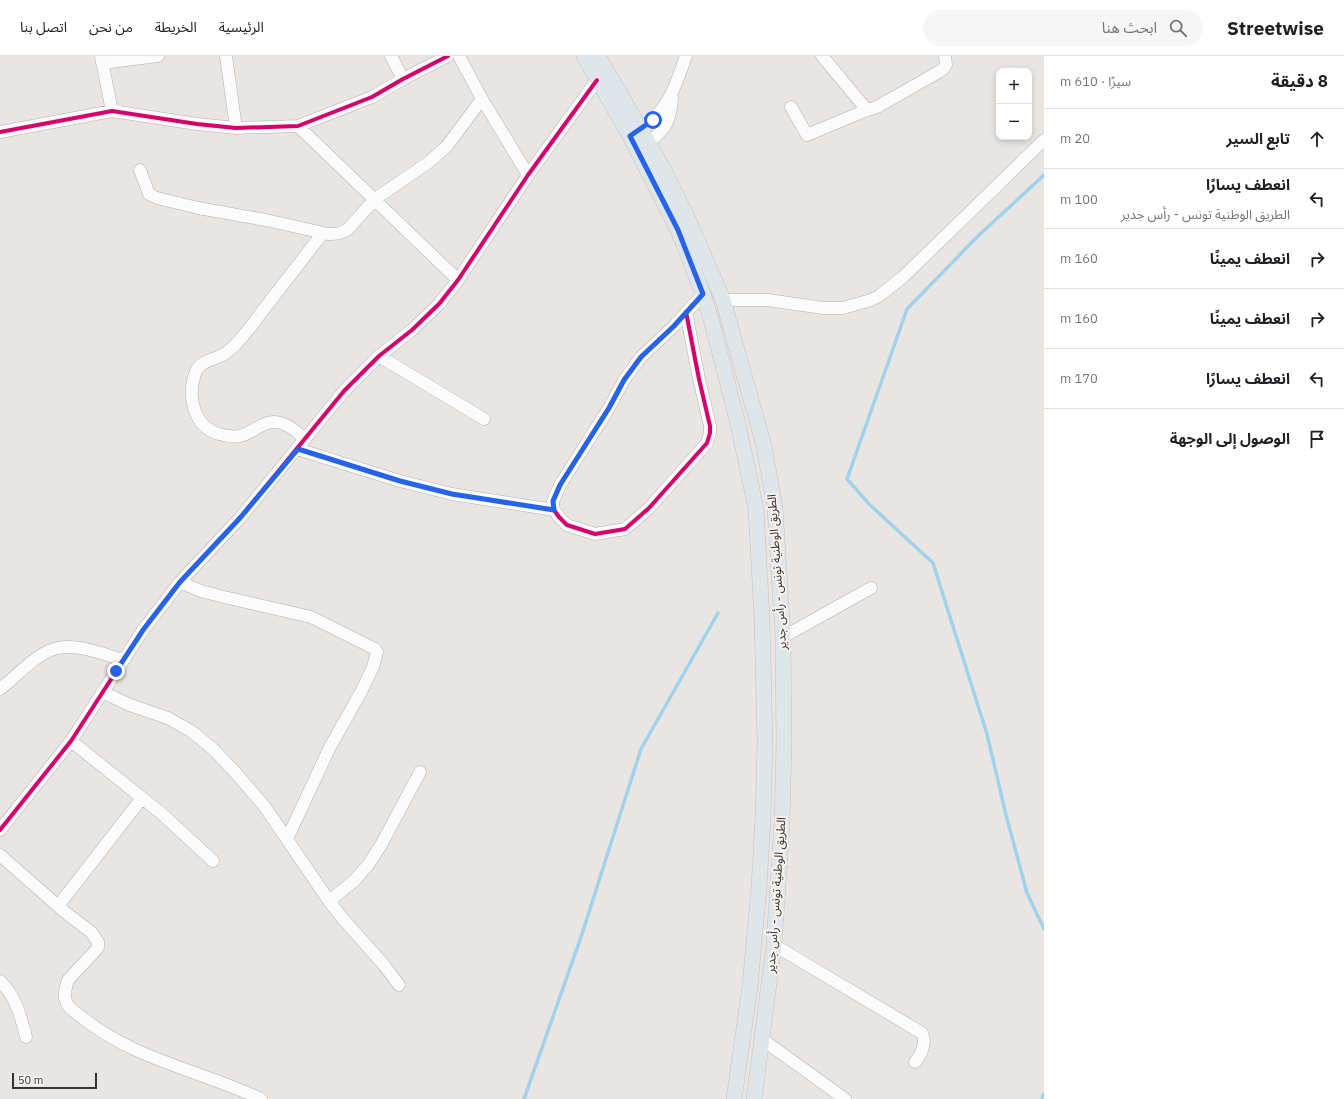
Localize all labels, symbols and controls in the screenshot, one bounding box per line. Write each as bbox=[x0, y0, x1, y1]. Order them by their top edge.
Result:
search box bbox=[923, 10, 1203, 46]
text: Streetwise bbox=[1227, 16, 1324, 40]
icon: search bbox=[1167, 17, 1189, 39]
text: اتصل بنا bbox=[20, 18, 67, 36]
text: من نحن bbox=[89, 18, 133, 36]
text: الخريطة bbox=[155, 18, 197, 36]
text: الرئيسية bbox=[219, 18, 264, 36]
text: ابحث هنا bbox=[1102, 18, 1157, 37]
map controls bbox=[996, 68, 1032, 140]
button: + bbox=[996, 68, 1032, 104]
text: 8 دقيقة bbox=[1271, 70, 1328, 92]
text: سيرًا · 610 m bbox=[1060, 73, 1131, 90]
button: − bbox=[996, 104, 1032, 140]
route start bbox=[644, 111, 662, 129]
icon: ahead bbox=[1306, 128, 1328, 150]
text: تابع السير bbox=[1226, 129, 1290, 148]
text: 20 m bbox=[1060, 130, 1090, 147]
text: انعطف يسارًا bbox=[1206, 175, 1290, 194]
icon: left bbox=[1306, 188, 1328, 210]
text: 100 m bbox=[1060, 191, 1098, 208]
text: الطريق الوطنية تونس - رأس جدير bbox=[1121, 206, 1290, 223]
icon: right bbox=[1306, 248, 1328, 270]
text: انعطف يمينًا bbox=[1210, 249, 1290, 268]
text: 160 m bbox=[1060, 250, 1098, 267]
icon: right bbox=[1306, 308, 1328, 330]
text: انعطف يمينًا bbox=[1210, 309, 1290, 328]
text: 160 m bbox=[1060, 310, 1098, 327]
icon: left bbox=[1306, 368, 1328, 390]
text: انعطف يسارًا bbox=[1206, 369, 1290, 388]
text: 170 m bbox=[1060, 370, 1098, 387]
icon: arrive bbox=[1306, 428, 1328, 450]
text: الوصول إلى الوجهة bbox=[1170, 429, 1290, 448]
street label: الطريق الوطنية تونس - رأس جدير bbox=[764, 493, 790, 651]
route end bbox=[107, 662, 125, 680]
street label: الطريق الوطنية تونس - رأس جدير bbox=[763, 816, 789, 974]
scale bar bbox=[12, 1071, 97, 1090]
text: 50 m bbox=[18, 1073, 43, 1087]

